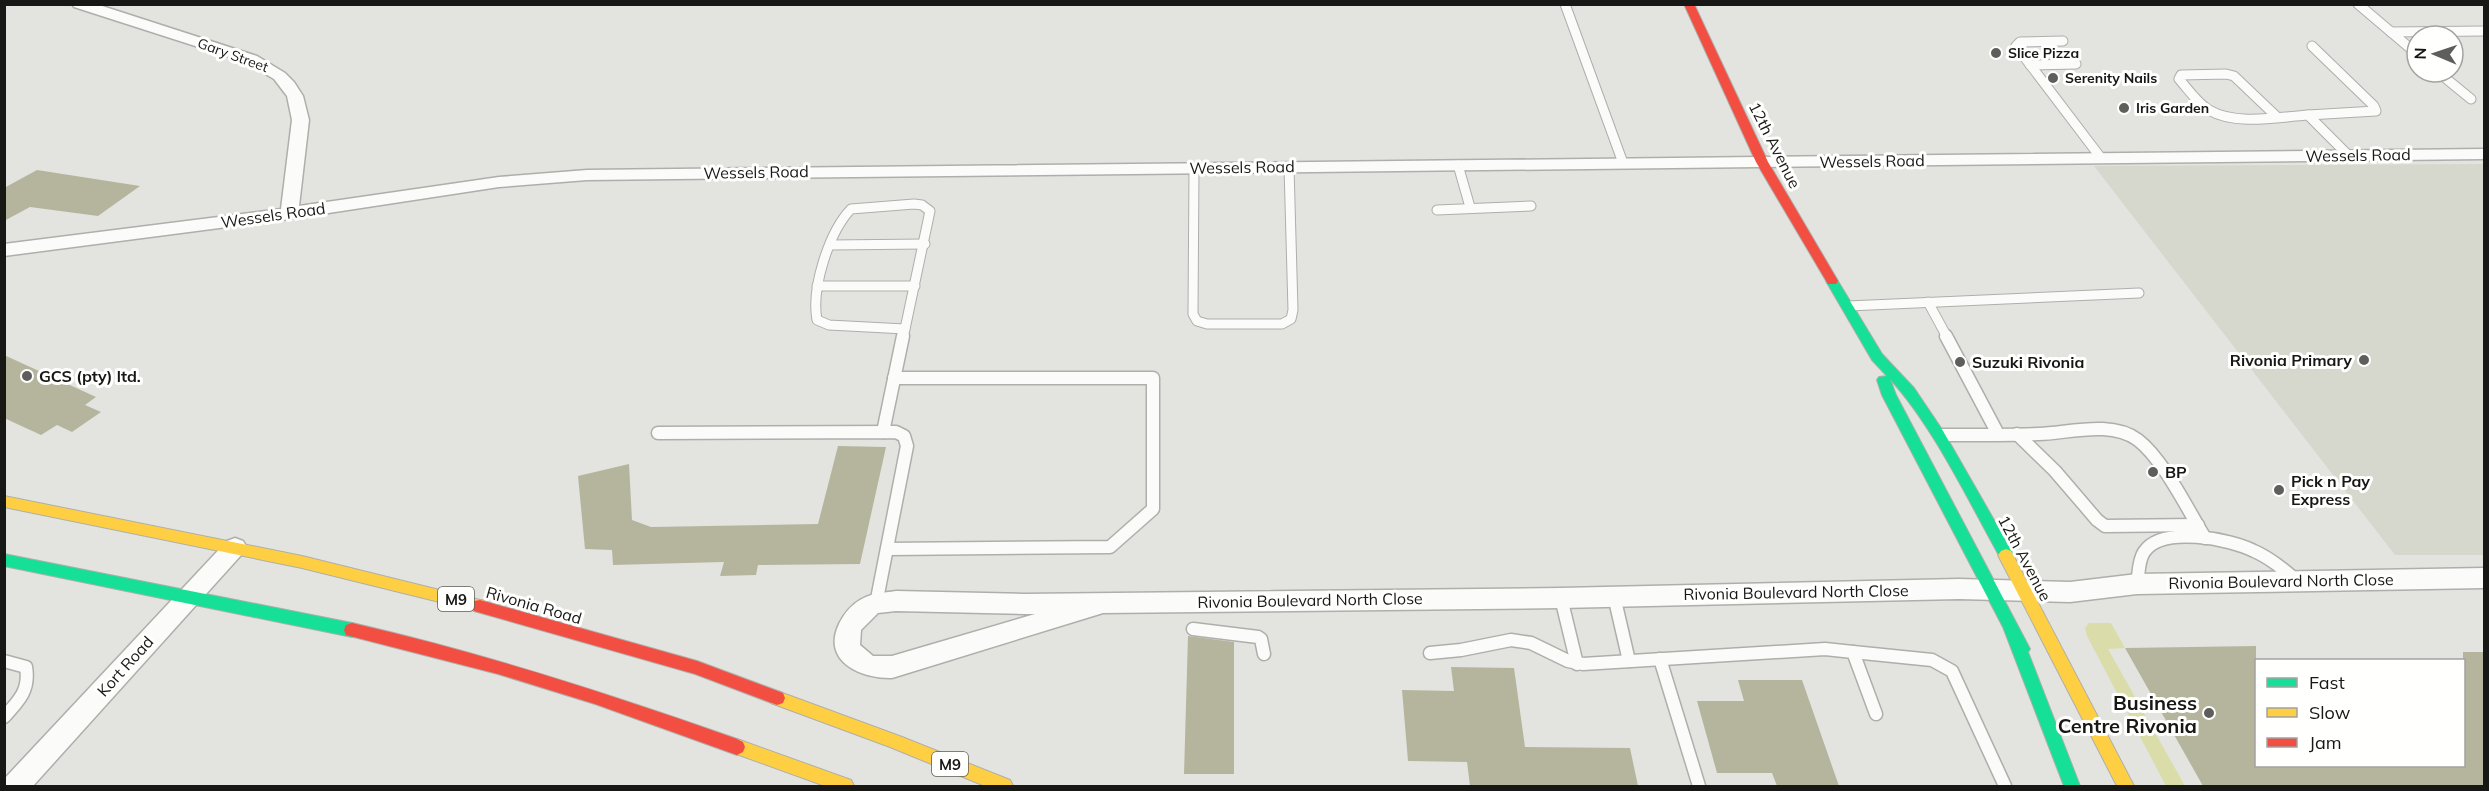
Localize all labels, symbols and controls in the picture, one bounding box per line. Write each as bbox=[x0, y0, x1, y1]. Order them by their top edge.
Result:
north arrow bbox=[2405, 24, 2465, 84]
street label: Gary Street bbox=[195, 34, 271, 76]
place label: Slice Pizza bbox=[2008, 44, 2079, 62]
marker: Slice Pizza bbox=[1989, 46, 2003, 60]
text: N bbox=[2410, 47, 2430, 60]
place label: Serenity Nails bbox=[2065, 69, 2157, 87]
marker: Serenity Nails bbox=[2046, 71, 2060, 85]
street label: 12th Avenue bbox=[1745, 99, 1805, 191]
place label: Iris Garden bbox=[2136, 99, 2209, 117]
marker: Iris Garden bbox=[2117, 101, 2131, 115]
street label: Wessels Road bbox=[2305, 144, 2411, 166]
street label: Wessels Road bbox=[1819, 150, 1925, 172]
street label: Wessels Road bbox=[1189, 156, 1295, 178]
street label: Wessels Road bbox=[703, 161, 809, 183]
street label: Wessels Road bbox=[219, 198, 327, 232]
place label: Rivonia Primary bbox=[2230, 350, 2352, 370]
place label: Suzuki Rivonia bbox=[1972, 352, 2084, 372]
marker: Rivonia Primary bbox=[2357, 353, 2371, 367]
marker: Suzuki Rivonia bbox=[1953, 355, 1967, 369]
place label: GCS (pty) ltd. bbox=[39, 366, 141, 386]
marker: GCS (pty) ltd. bbox=[20, 369, 34, 383]
place label: BP bbox=[2165, 462, 2187, 482]
marker: BP bbox=[2146, 465, 2160, 479]
place label: Pick n Pay Express bbox=[2291, 471, 2370, 509]
marker: Pick n Pay Express bbox=[2272, 483, 2286, 497]
street label: 12th Avenue bbox=[1994, 512, 2056, 604]
street label: Rivonia Boulevard North Close bbox=[2168, 569, 2394, 593]
street label: Rivonia Boulevard North Close bbox=[1683, 580, 1909, 604]
street label: Rivonia Road bbox=[484, 582, 584, 628]
road number: M9 bbox=[438, 587, 474, 611]
street label: Rivonia Boulevard North Close bbox=[1197, 588, 1423, 612]
street label: Kort Road bbox=[93, 632, 157, 700]
legend bbox=[2255, 659, 2465, 767]
text: Fast bbox=[2309, 671, 2345, 694]
place label: Business Centre Rivonia bbox=[2058, 690, 2197, 738]
text: Slow bbox=[2309, 701, 2351, 724]
marker: Business Centre Rivonia bbox=[2202, 706, 2216, 720]
text: Jam bbox=[2309, 731, 2342, 754]
road number: M9 bbox=[932, 752, 968, 776]

